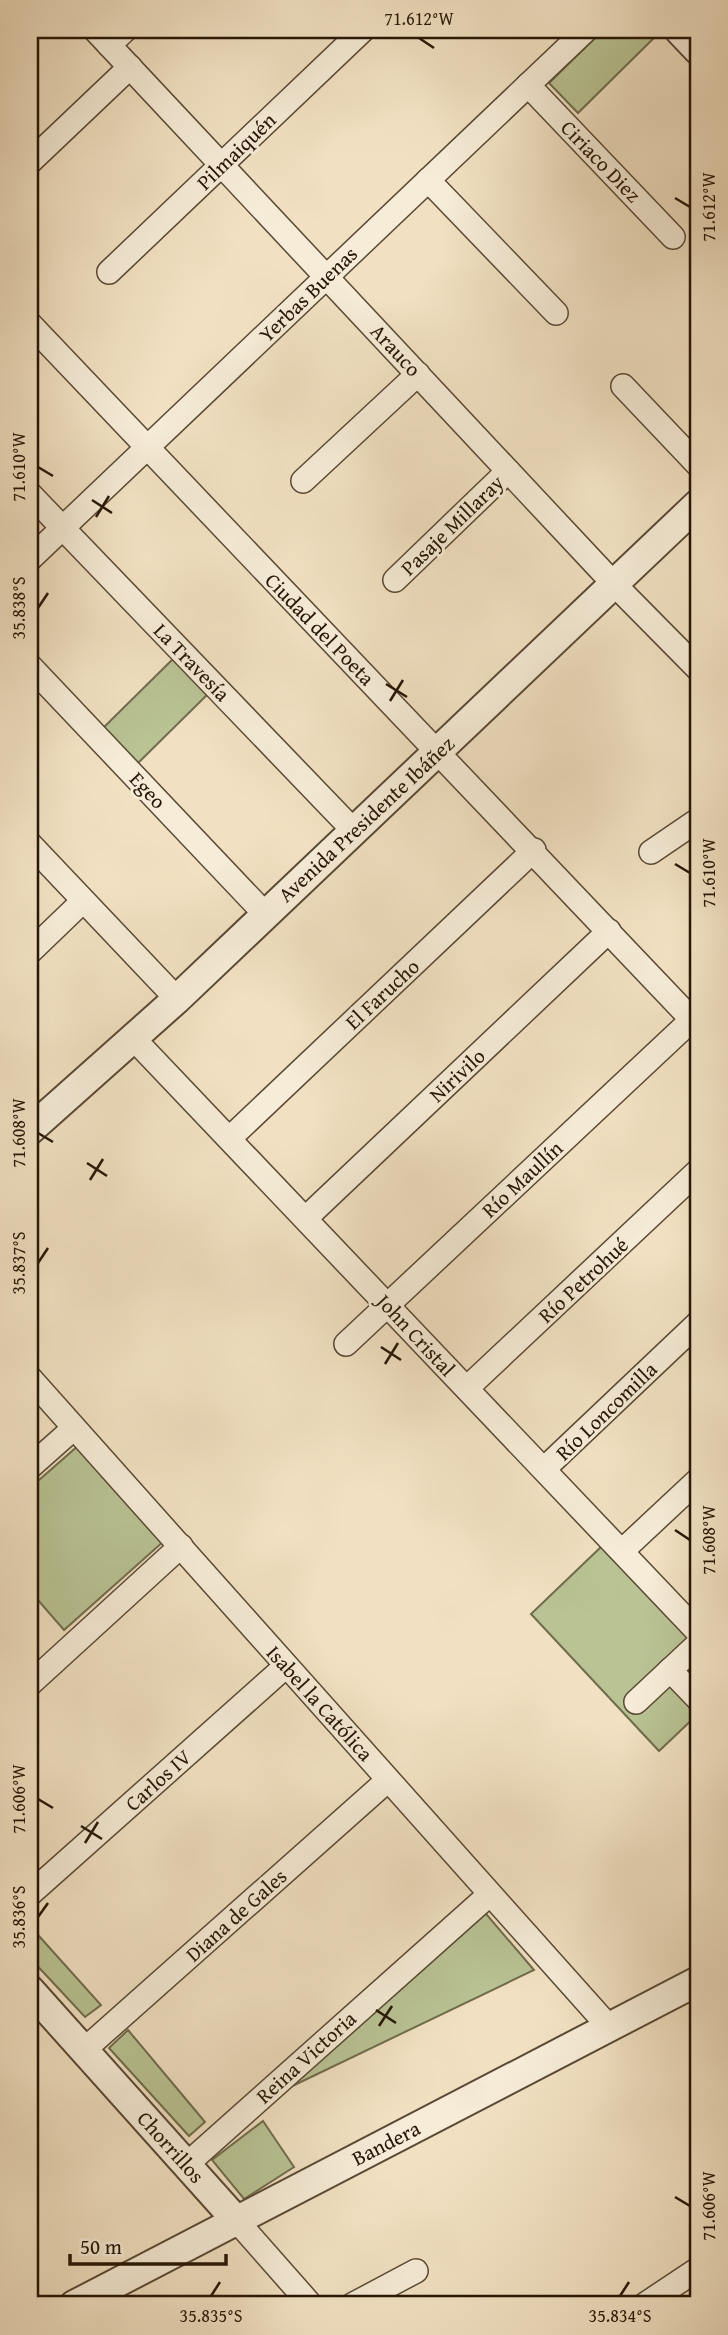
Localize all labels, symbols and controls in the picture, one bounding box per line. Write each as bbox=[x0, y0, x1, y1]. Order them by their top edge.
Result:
text: 71.612°W bbox=[384, 5, 454, 32]
street label: Pilmaiquén bbox=[189, 105, 283, 197]
street label: Ciriaco Diez bbox=[554, 113, 648, 209]
text: 71.612°W bbox=[695, 172, 722, 242]
street label: Yerbas Buenas bbox=[252, 239, 364, 349]
street label: Arauco bbox=[363, 317, 429, 383]
text: 71.610°W bbox=[5, 432, 32, 502]
street label: Pasaje Millaray bbox=[393, 467, 511, 582]
street label: Ciudad del Poeta bbox=[258, 566, 382, 692]
text: 35.838°S bbox=[5, 576, 32, 639]
street label: La Travesía bbox=[147, 616, 237, 708]
street label: Avenida Presidente Ibáñez bbox=[271, 729, 461, 909]
street label: Egeo bbox=[122, 764, 174, 816]
text: 71.610°W bbox=[695, 838, 722, 908]
street label: El Farucho bbox=[338, 951, 426, 1037]
street label: Nirivilo bbox=[422, 1041, 492, 1109]
text: 71.608°W bbox=[5, 1098, 32, 1168]
street label: Río Maullín bbox=[474, 1133, 570, 1225]
street label: Río Petrohué bbox=[531, 1230, 635, 1330]
text: 35.837°S bbox=[5, 1231, 32, 1294]
street label: John Cristal bbox=[367, 1285, 463, 1383]
street label: Río Loncomilla bbox=[548, 1354, 664, 1468]
text: 71.608°W bbox=[695, 1505, 722, 1575]
street label: Isabel la Católica bbox=[259, 1638, 381, 1768]
street label: Carlos IV bbox=[118, 1742, 198, 1818]
text: 71.606°W bbox=[5, 1764, 32, 1834]
street label: Diana de Gales bbox=[178, 1861, 294, 1969]
text: 35.836°S bbox=[5, 1885, 32, 1948]
street label: Reina Victoria bbox=[249, 2003, 363, 2111]
street label: Chorrillos bbox=[130, 2104, 212, 2190]
street label: Bandera bbox=[346, 2113, 426, 2173]
text: 71.606°W bbox=[695, 2171, 722, 2241]
scale bar bbox=[70, 2223, 226, 2267]
text: 50 m bbox=[80, 2231, 122, 2262]
text: 35.835°S bbox=[180, 2302, 243, 2329]
text: 35.834°S bbox=[589, 2302, 652, 2329]

